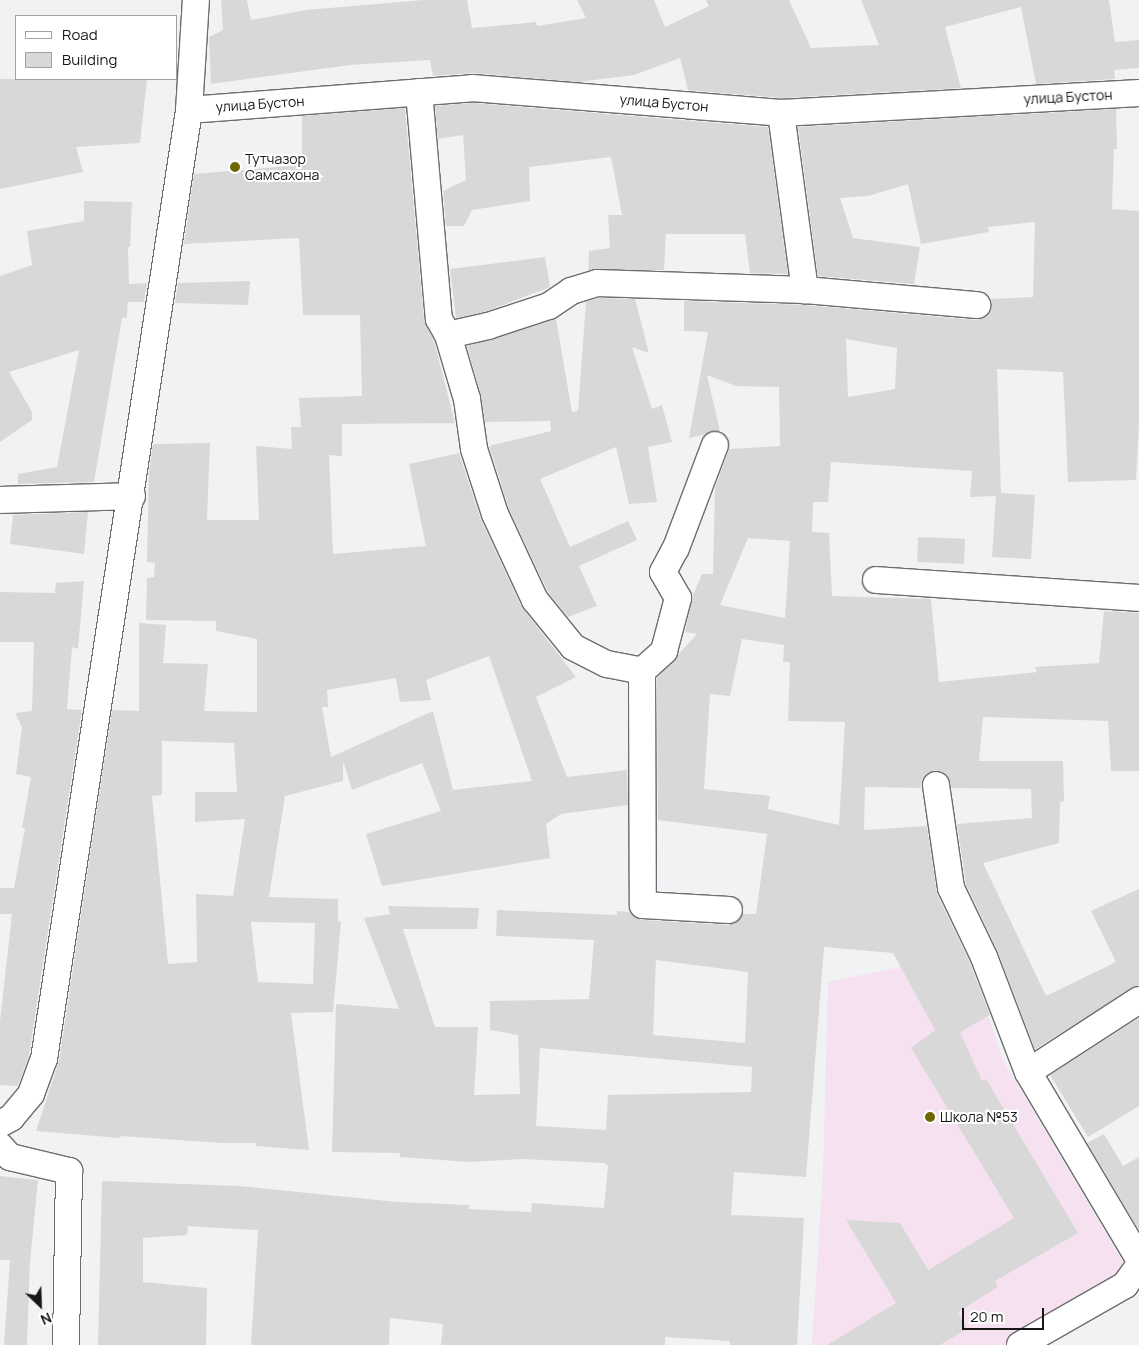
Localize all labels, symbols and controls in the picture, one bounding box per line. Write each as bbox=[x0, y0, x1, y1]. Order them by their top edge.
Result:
legend bbox=[15, 15, 178, 80]
text: Road bbox=[62, 24, 98, 45]
text: Building bbox=[62, 49, 117, 70]
street label: улица Бустон bbox=[1023, 86, 1113, 108]
street label: улица Бустон bbox=[619, 91, 709, 115]
street label: улица Бустон bbox=[215, 93, 305, 115]
place label: Тутчазор Самсахона bbox=[245, 151, 319, 184]
marker: Тутчазор Самсахона bbox=[229, 161, 241, 173]
place label: Школа №53 bbox=[940, 1109, 1018, 1125]
marker: Школа №53 bbox=[924, 1111, 936, 1123]
north arrow bbox=[15, 1280, 65, 1330]
scale bar bbox=[964, 1298, 1046, 1330]
text: 20 m bbox=[970, 1306, 1003, 1327]
text: N bbox=[38, 1308, 55, 1330]

